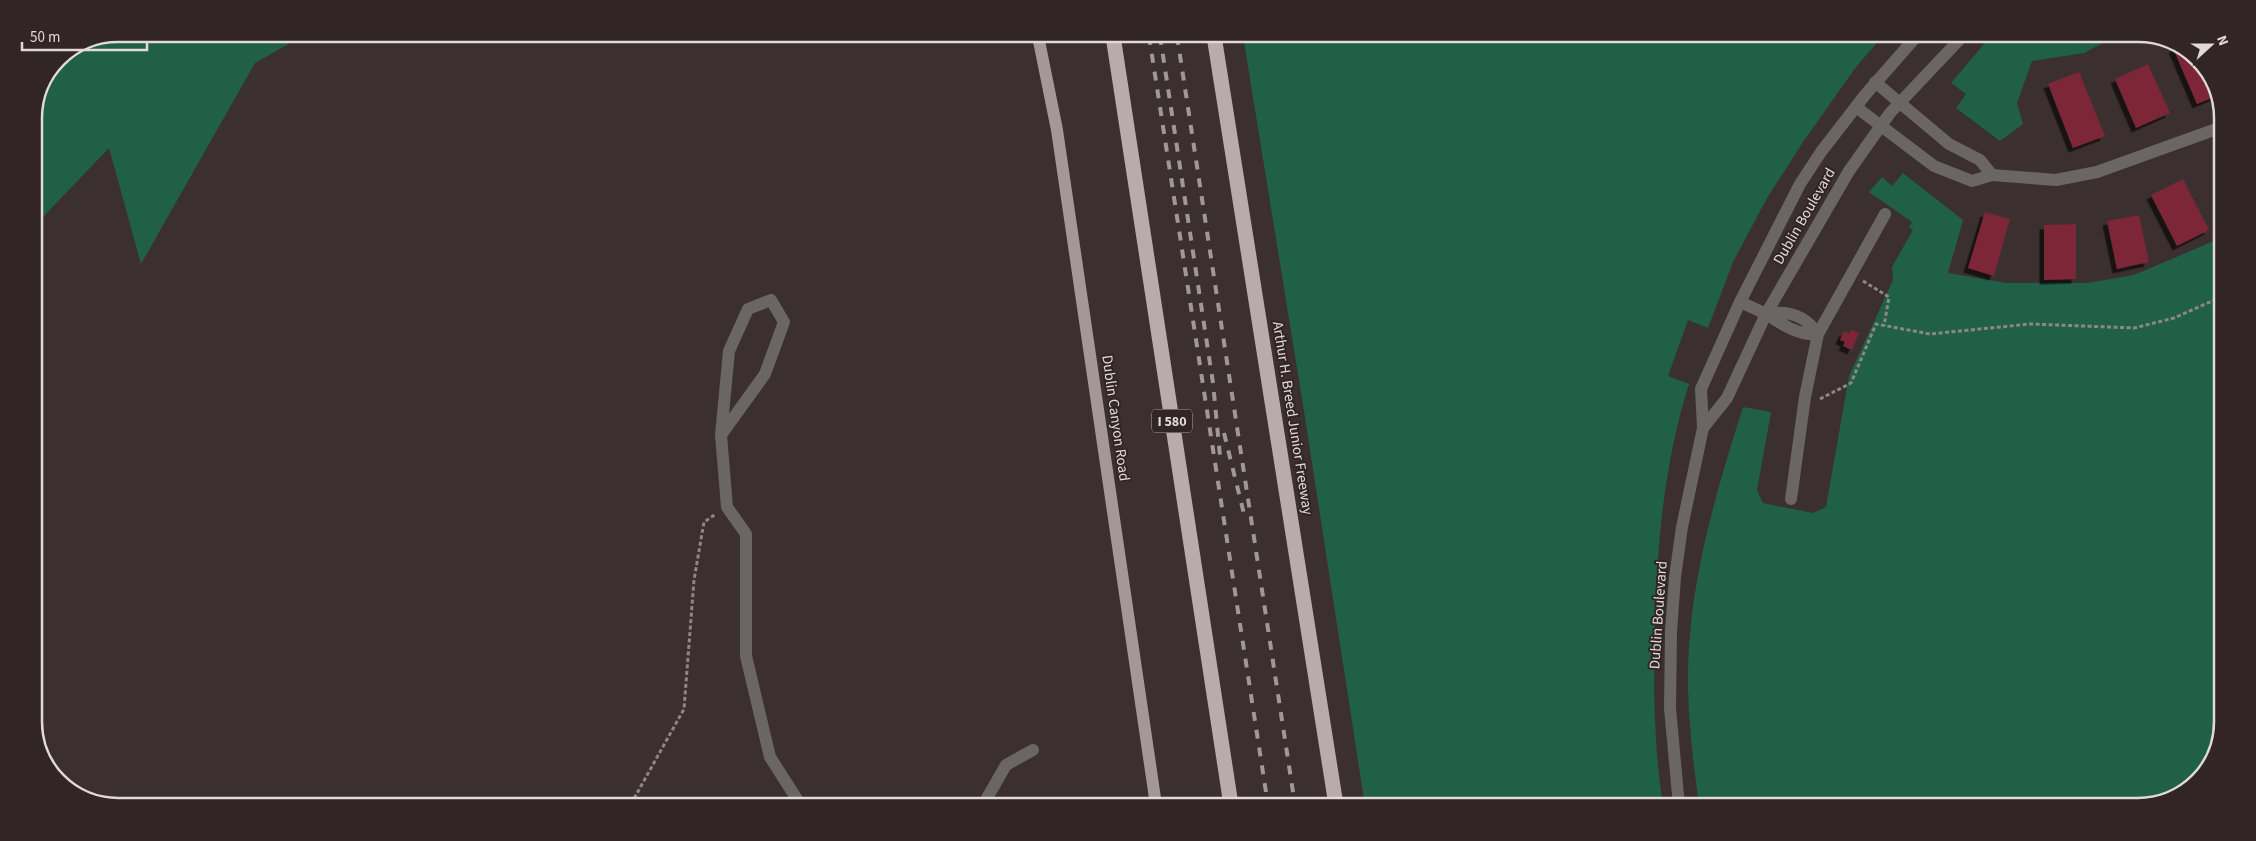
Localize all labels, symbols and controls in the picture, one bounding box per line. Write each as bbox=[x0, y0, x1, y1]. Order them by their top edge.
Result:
scale bar bbox=[22, 20, 148, 52]
north arrow bbox=[2186, 20, 2236, 70]
text: 50 m bbox=[30, 27, 60, 48]
text: N bbox=[2211, 33, 2233, 49]
street label: Dublin Boulevard bbox=[1768, 164, 1841, 268]
street label: Arthur H. Breed Junior Freeway bbox=[1267, 320, 1318, 516]
street label: Dublin Canyon Road bbox=[1096, 354, 1135, 483]
road number: I 580 bbox=[1152, 410, 1192, 432]
street label: Dublin Boulevard bbox=[1644, 560, 1673, 670]

